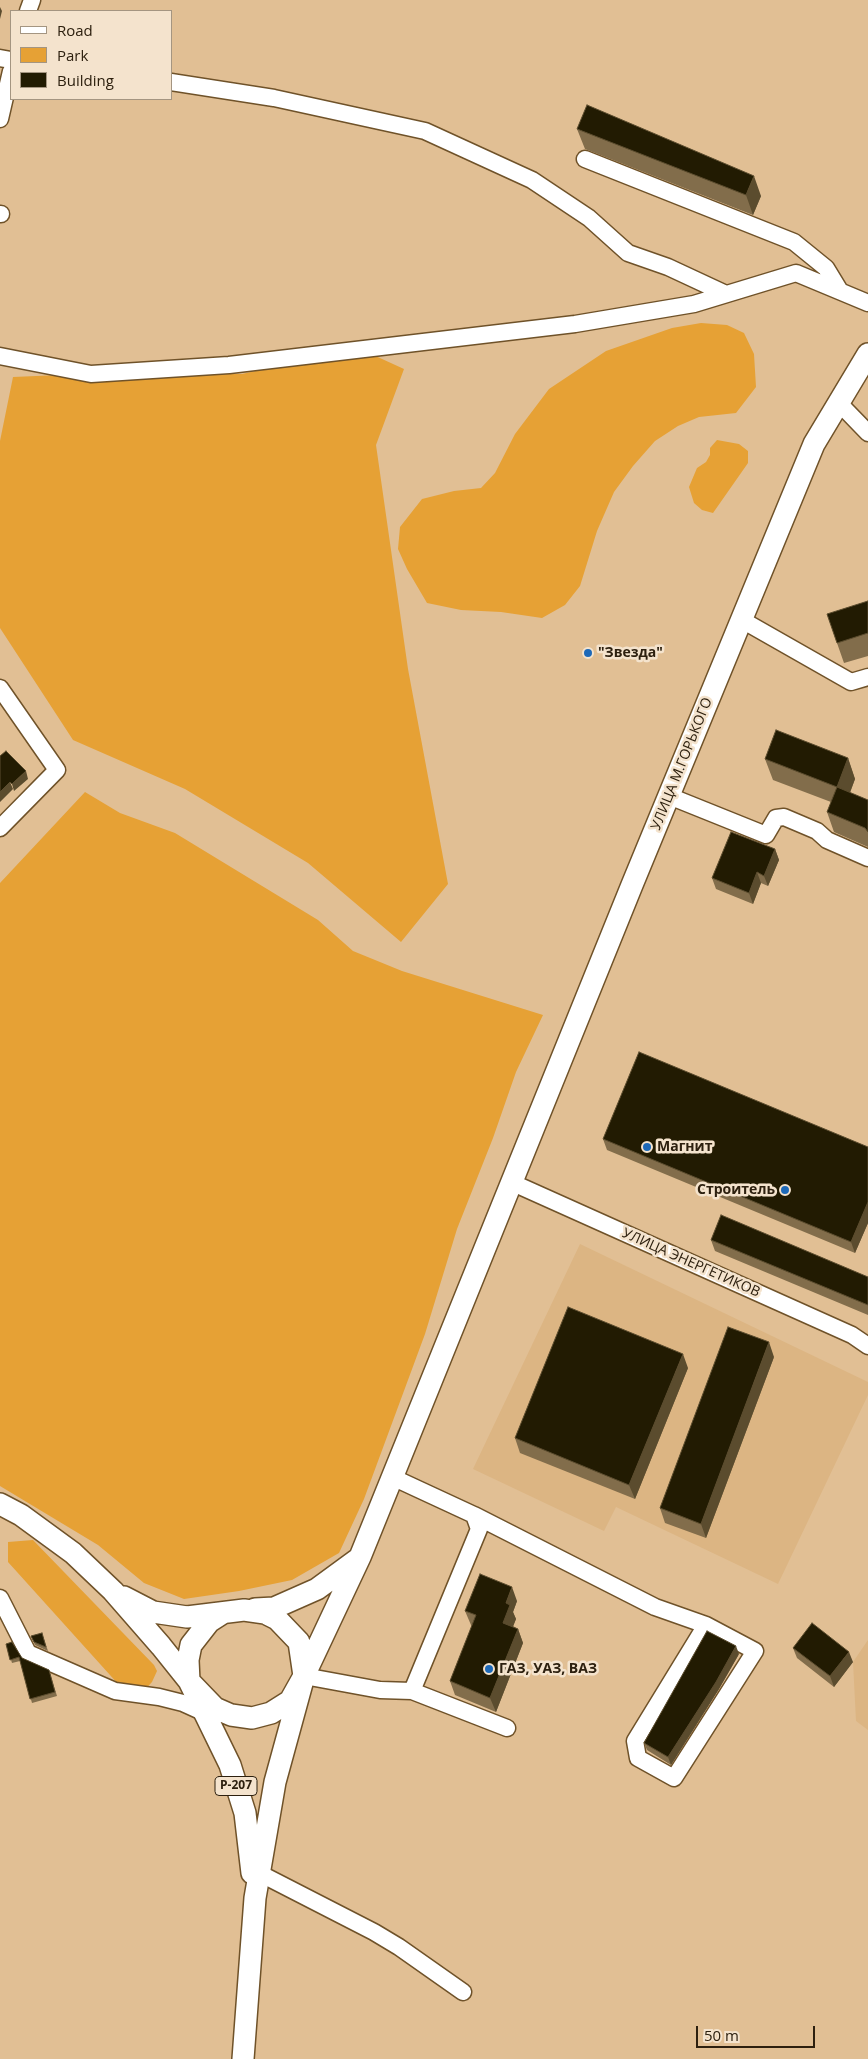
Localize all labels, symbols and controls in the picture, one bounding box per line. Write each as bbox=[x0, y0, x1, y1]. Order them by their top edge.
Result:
legend bbox=[10, 10, 172, 100]
text: Road bbox=[57, 20, 93, 40]
text: Park bbox=[57, 45, 88, 65]
text: Building bbox=[57, 70, 114, 90]
place label: "Звезда" bbox=[598, 645, 663, 661]
marker: "Звезда" bbox=[582, 647, 594, 659]
street label: УЛИЦА М.ГОРЬКОГО bbox=[648, 695, 716, 833]
place label: Магнит bbox=[657, 1139, 712, 1155]
marker: Магнит bbox=[641, 1141, 653, 1153]
place label: Строитель bbox=[697, 1182, 775, 1198]
marker: Строитель bbox=[779, 1184, 791, 1196]
street label: УЛИЦА ЭНЕРГЕТИКОВ bbox=[619, 1225, 763, 1301]
place label: ГАЗ, УАЗ, ВАЗ bbox=[499, 1661, 597, 1677]
marker: ГАЗ, УАЗ, ВАЗ bbox=[483, 1663, 495, 1675]
road number: Р-207 bbox=[215, 1776, 257, 1795]
scale bar bbox=[698, 2016, 817, 2048]
text: 50 m bbox=[704, 2025, 739, 2045]

